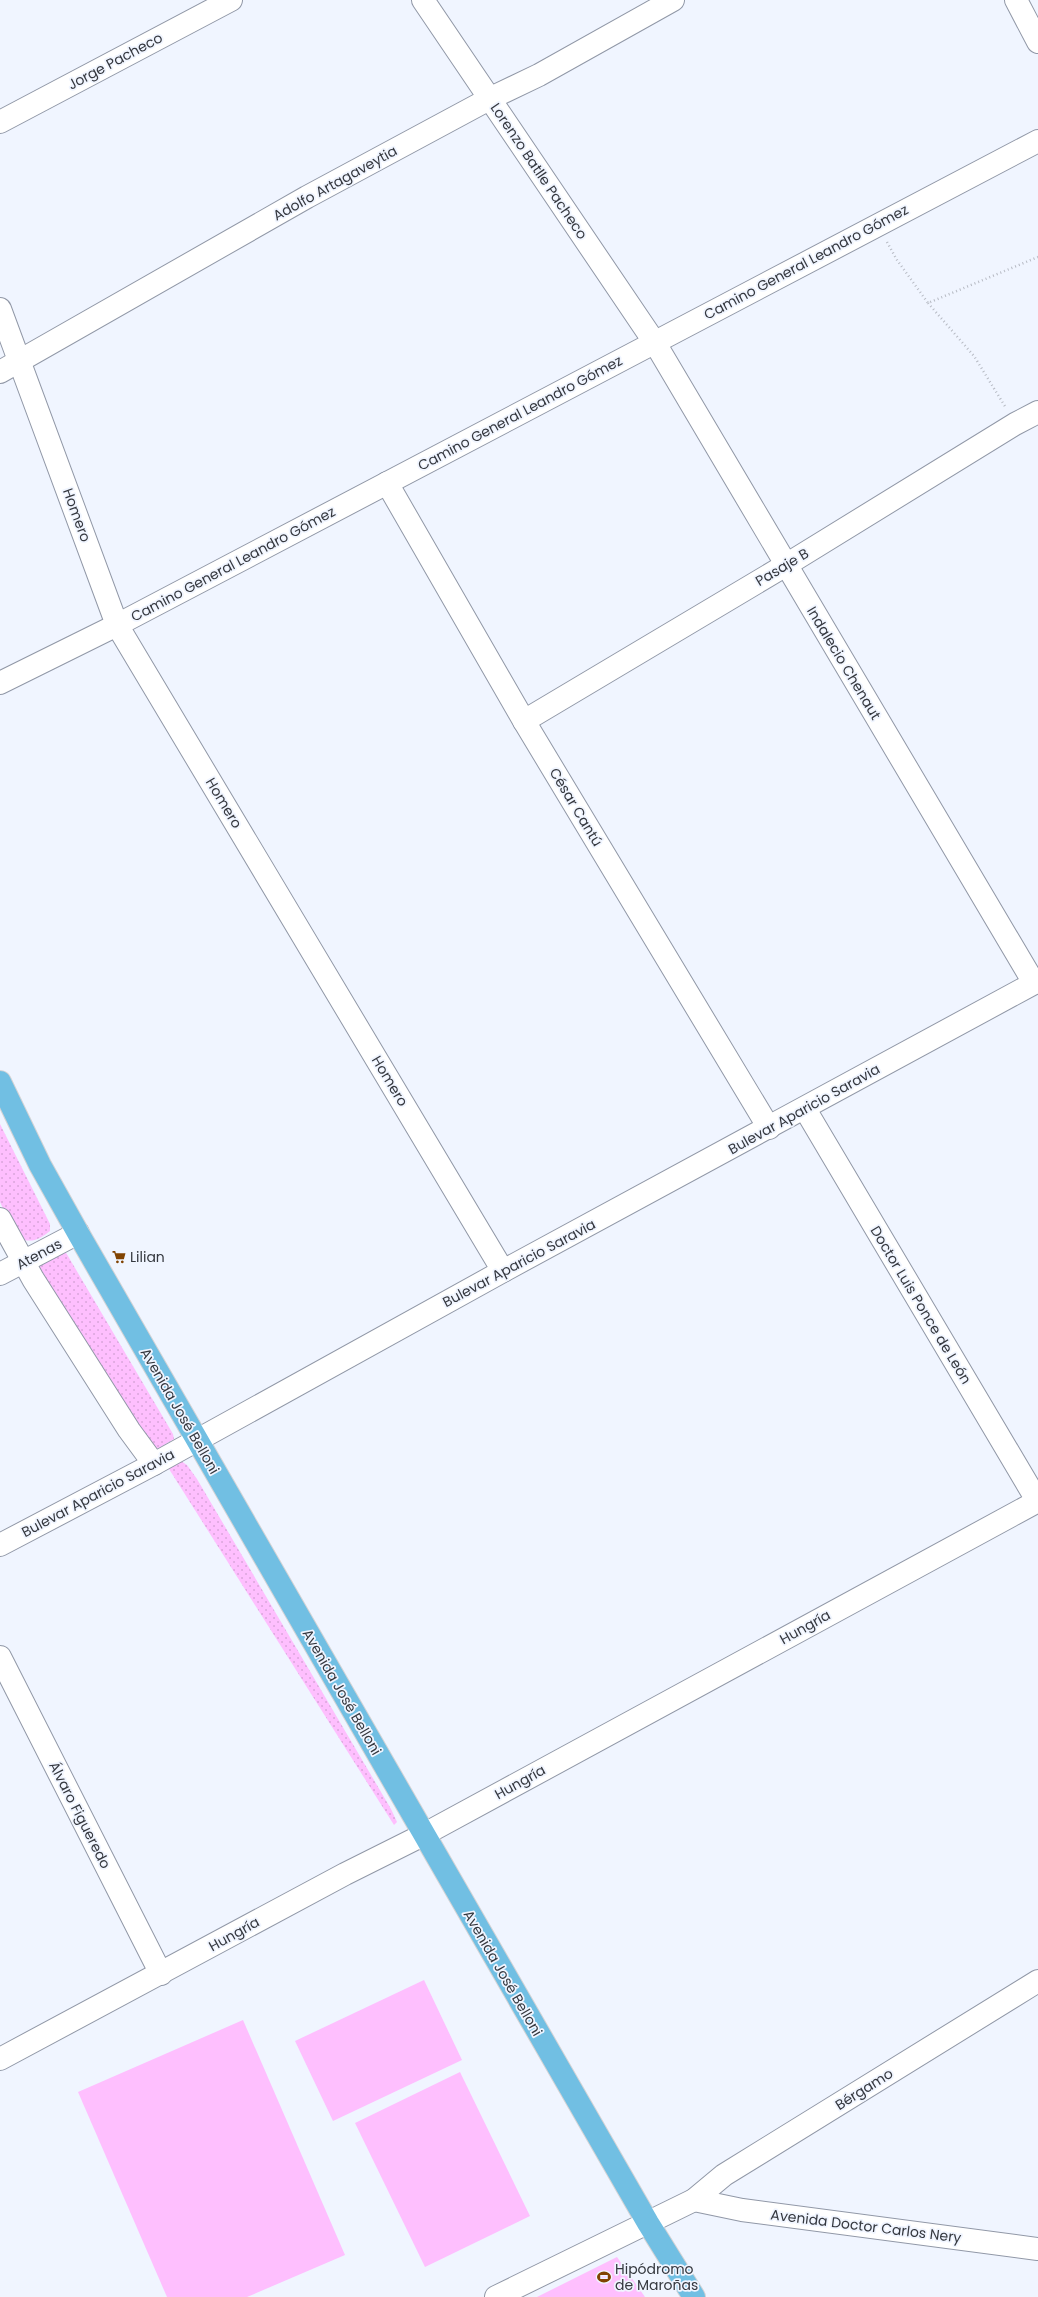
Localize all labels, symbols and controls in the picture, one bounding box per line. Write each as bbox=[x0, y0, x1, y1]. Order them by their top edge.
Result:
street label: Jorge Pacheco bbox=[64, 28, 166, 94]
street label: Lorenzo Batlle Pacheco bbox=[486, 99, 592, 243]
street label: Adolfo Artagaveytia bbox=[269, 141, 401, 225]
street label: Camino General Leandro Gómez bbox=[700, 199, 912, 325]
street label: Camino General Leandro Gómez bbox=[414, 350, 626, 476]
street label: Homero bbox=[58, 485, 96, 545]
street label: Camino General Leandro Gómez bbox=[127, 501, 339, 627]
street label: Pasaje B bbox=[752, 543, 812, 591]
street label: Indalecio Chenaut bbox=[802, 603, 886, 723]
street label: César Cantú bbox=[545, 764, 607, 850]
street label: Homero bbox=[201, 774, 247, 832]
street label: Homero bbox=[367, 1052, 413, 1110]
street label: Bulevar Aparicio Saravia bbox=[724, 1059, 884, 1159]
street label: Bulevar Aparicio Saravia bbox=[439, 1214, 599, 1312]
street label: Doctor Luis Ponce de León bbox=[866, 1222, 976, 1388]
street label: Atenas bbox=[13, 1234, 65, 1274]
place label: Lilian bbox=[130, 1247, 165, 1267]
supermarket icon: Lilian bbox=[111, 1249, 127, 1265]
street label: Avenida José Belloni bbox=[136, 1344, 224, 1478]
street label: Bulevar Aparicio Saravia bbox=[18, 1444, 178, 1542]
street label: Hungría bbox=[776, 1605, 834, 1649]
street label: Avenida José Belloni bbox=[298, 1625, 386, 1759]
street label: Álvaro Figueredo bbox=[44, 1758, 116, 1872]
street label: Hungría bbox=[491, 1760, 549, 1804]
street label: Avenida José Belloni bbox=[459, 1906, 547, 2040]
street label: Hungría bbox=[205, 1912, 263, 1956]
street label: Bérgamo bbox=[831, 2063, 897, 2115]
street label: Avenida Doctor Carlos Nery bbox=[770, 2204, 963, 2248]
place label: Hipódromo de Maroñas bbox=[615, 2259, 698, 2295]
sports icon: Hipódromo de Maroñas bbox=[596, 2269, 612, 2285]

